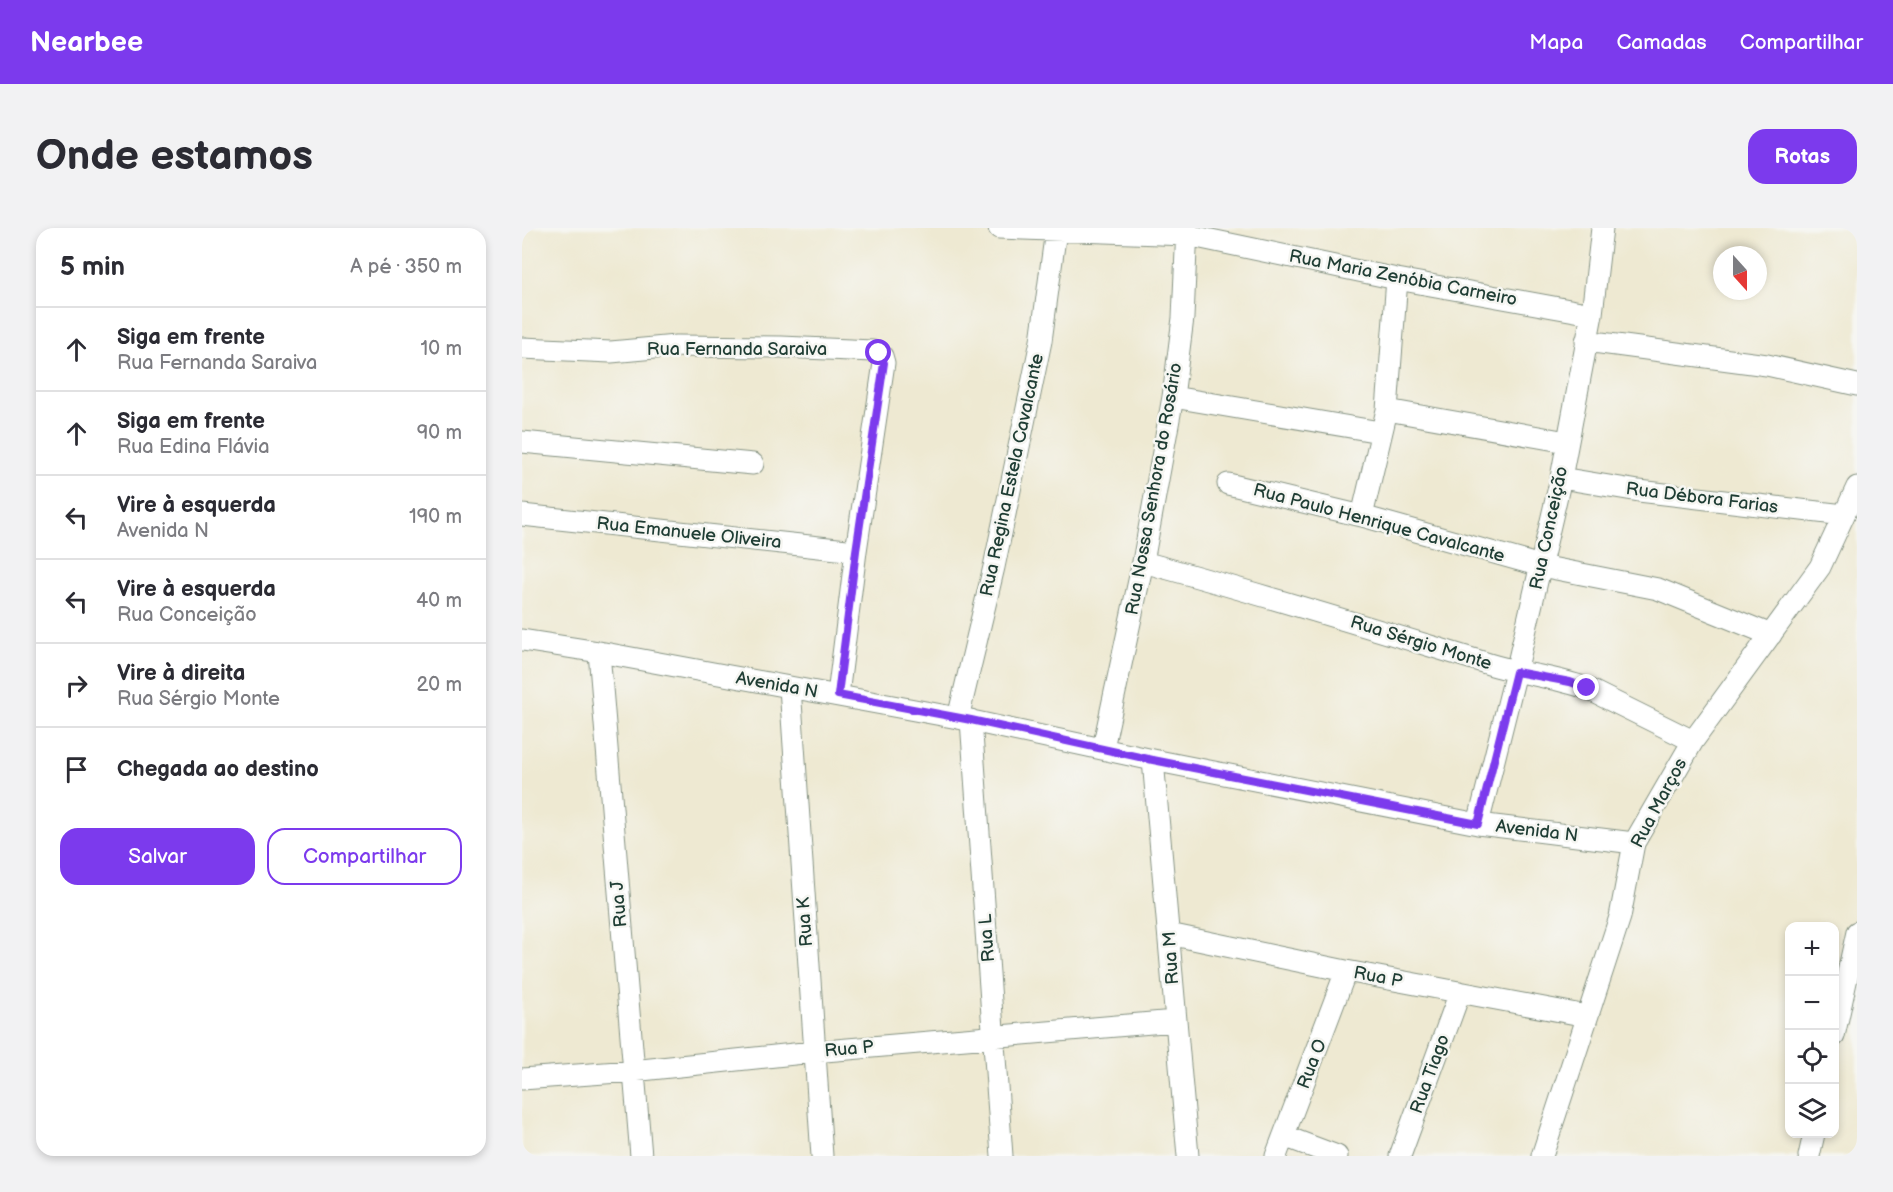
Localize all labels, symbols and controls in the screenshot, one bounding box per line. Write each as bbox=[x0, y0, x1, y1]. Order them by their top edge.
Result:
text: Nearbee bbox=[30, 26, 143, 59]
text: Mapa bbox=[1529, 30, 1583, 55]
text: Camadas bbox=[1616, 30, 1707, 55]
text: Compartilhar bbox=[1740, 30, 1863, 55]
button: Rotas bbox=[1748, 129, 1857, 184]
text: Onde estamos bbox=[36, 131, 313, 182]
street label: Rua Maria Zenóbia Carneiro bbox=[1287, 246, 1519, 310]
north arrow bbox=[1713, 246, 1767, 300]
text: 5 min bbox=[60, 252, 125, 283]
text: A pé · 350 m bbox=[350, 255, 462, 279]
text: Siga em frente bbox=[117, 324, 265, 351]
icon: ahead bbox=[60, 333, 93, 366]
text: 10 m bbox=[421, 337, 462, 361]
street label: Rua Fernanda Saraiva bbox=[647, 339, 827, 360]
route start bbox=[865, 339, 891, 365]
text: Rua Fernanda Saraiva bbox=[117, 351, 317, 375]
street label: Rua Regina Estela Cavalcante bbox=[976, 351, 1048, 598]
street label: Rua Nossa Senhora do Rosário bbox=[1121, 361, 1187, 617]
text: Siga em frente bbox=[117, 408, 265, 435]
icon: ahead bbox=[60, 417, 93, 450]
text: 90 m bbox=[417, 421, 462, 445]
text: Rua Edina Flávia bbox=[117, 435, 270, 459]
street label: Rua Conceição bbox=[1526, 464, 1572, 592]
street label: Rua Débora Farias bbox=[1625, 478, 1779, 518]
street label: Rua Paulo Henrique Cavalcante bbox=[1251, 479, 1507, 567]
text: Vire à esquerda bbox=[117, 492, 276, 519]
icon: left bbox=[60, 501, 93, 534]
text: 190 m bbox=[409, 505, 462, 529]
street label: Rua Emanuele Oliveira bbox=[595, 513, 783, 553]
text: Avenida N bbox=[117, 519, 209, 543]
text: Vire à esquerda bbox=[117, 576, 276, 603]
icon: left bbox=[60, 585, 93, 618]
text: 40 m bbox=[416, 589, 462, 613]
text: Rua Conceição bbox=[117, 603, 257, 627]
street label: Rua Sérgio Monte bbox=[1348, 612, 1494, 675]
text: Vire à direita bbox=[117, 660, 245, 687]
street label: Avenida N bbox=[734, 667, 820, 703]
icon: right bbox=[60, 669, 93, 702]
text: 20 m bbox=[417, 673, 462, 697]
route end bbox=[1573, 674, 1599, 700]
text: Rua Sérgio Monte bbox=[117, 687, 280, 711]
icon: arrive bbox=[60, 753, 93, 786]
street label: Rua Marços bbox=[1627, 755, 1691, 851]
text: Chegada ao destino bbox=[117, 756, 319, 783]
street label: Avenida N bbox=[1495, 816, 1579, 846]
button: Salvar bbox=[60, 828, 255, 885]
button: Compartilhar bbox=[267, 828, 462, 885]
street label: Rua J bbox=[606, 880, 631, 928]
street label: Rua K bbox=[793, 896, 817, 947]
street label: Rua L bbox=[975, 913, 999, 963]
map controls bbox=[1785, 922, 1839, 1138]
button: + bbox=[1785, 922, 1839, 976]
street label: Rua M bbox=[1159, 931, 1183, 985]
street label: Rua P bbox=[1352, 962, 1405, 992]
button: − bbox=[1785, 976, 1839, 1030]
button: locate bbox=[1785, 1030, 1839, 1084]
street label: Rua Tiago bbox=[1406, 1032, 1454, 1116]
street label: Rua P bbox=[824, 1036, 875, 1062]
street label: Rua O bbox=[1293, 1036, 1331, 1092]
button: layers bbox=[1785, 1084, 1839, 1138]

